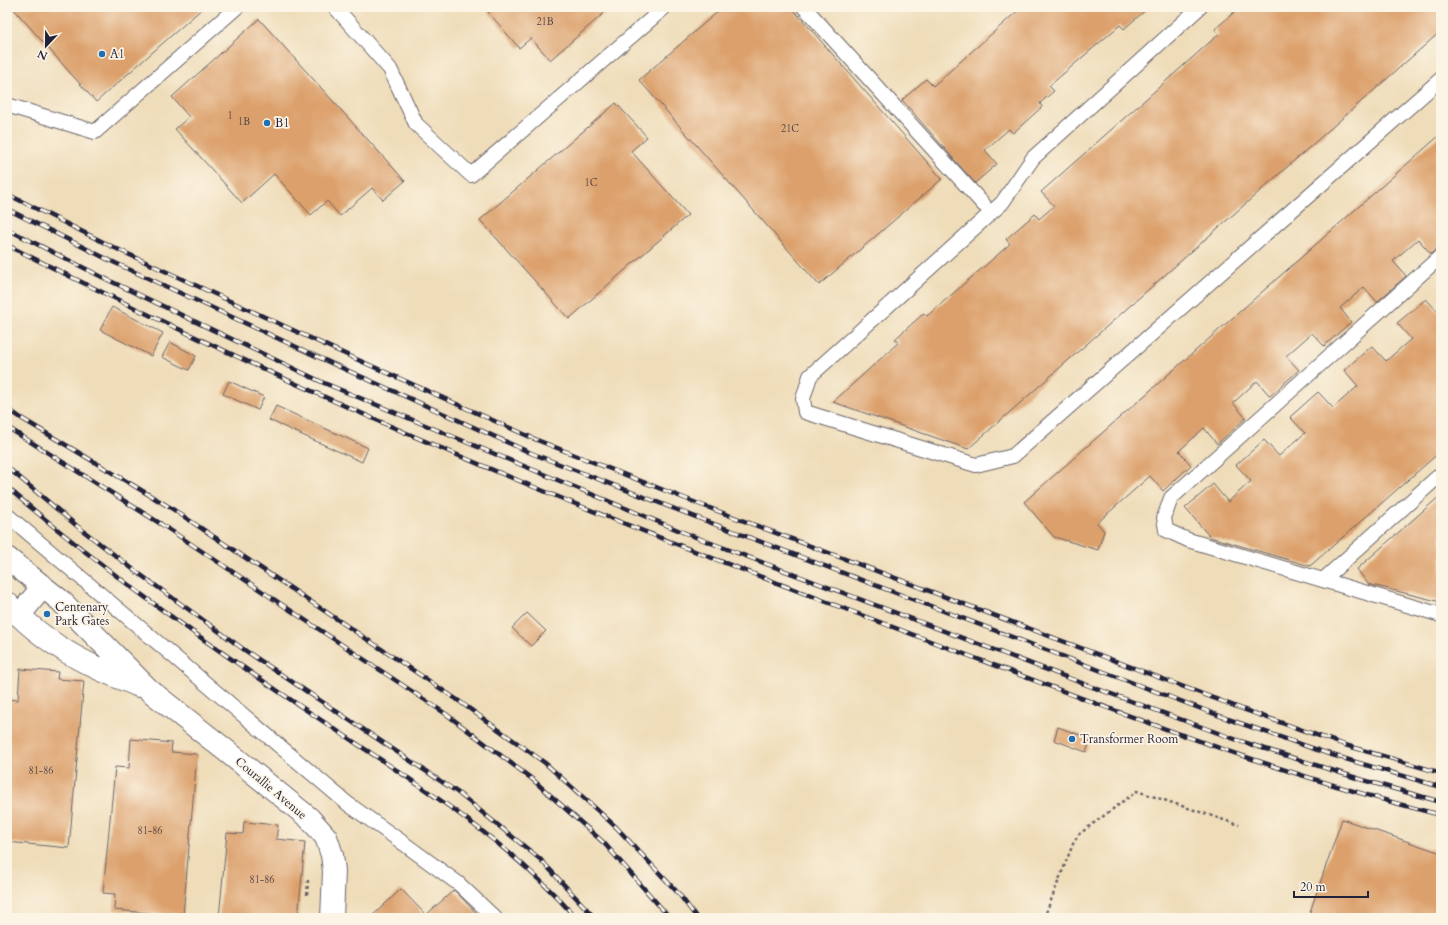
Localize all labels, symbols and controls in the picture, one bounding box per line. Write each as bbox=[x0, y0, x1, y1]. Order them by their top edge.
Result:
house number: 21B bbox=[536, 15, 554, 29]
north arrow bbox=[26, 26, 66, 66]
text: N bbox=[35, 46, 50, 64]
place label: A1 bbox=[110, 46, 125, 62]
marker: A1 bbox=[97, 49, 107, 59]
house number: 1 bbox=[227, 109, 233, 123]
house number: 1B bbox=[238, 115, 250, 129]
place label: B1 bbox=[275, 115, 289, 131]
marker: B1 bbox=[262, 118, 272, 128]
house number: 21C bbox=[781, 122, 799, 136]
house number: 1C bbox=[585, 176, 598, 190]
place label: Centenary Park Gates bbox=[55, 599, 109, 629]
marker: Centenary Park Gates bbox=[42, 609, 52, 619]
place label: Transformer Room bbox=[1080, 731, 1179, 747]
marker: Transformer Room bbox=[1067, 734, 1077, 744]
street label: Courallie Avenue bbox=[232, 753, 310, 823]
house number: 81-86 bbox=[29, 764, 53, 778]
house number: 81-86 bbox=[138, 824, 162, 838]
house number: 81-86 bbox=[250, 873, 274, 887]
scale bar bbox=[1294, 873, 1368, 899]
text: 20 m bbox=[1300, 879, 1327, 895]

